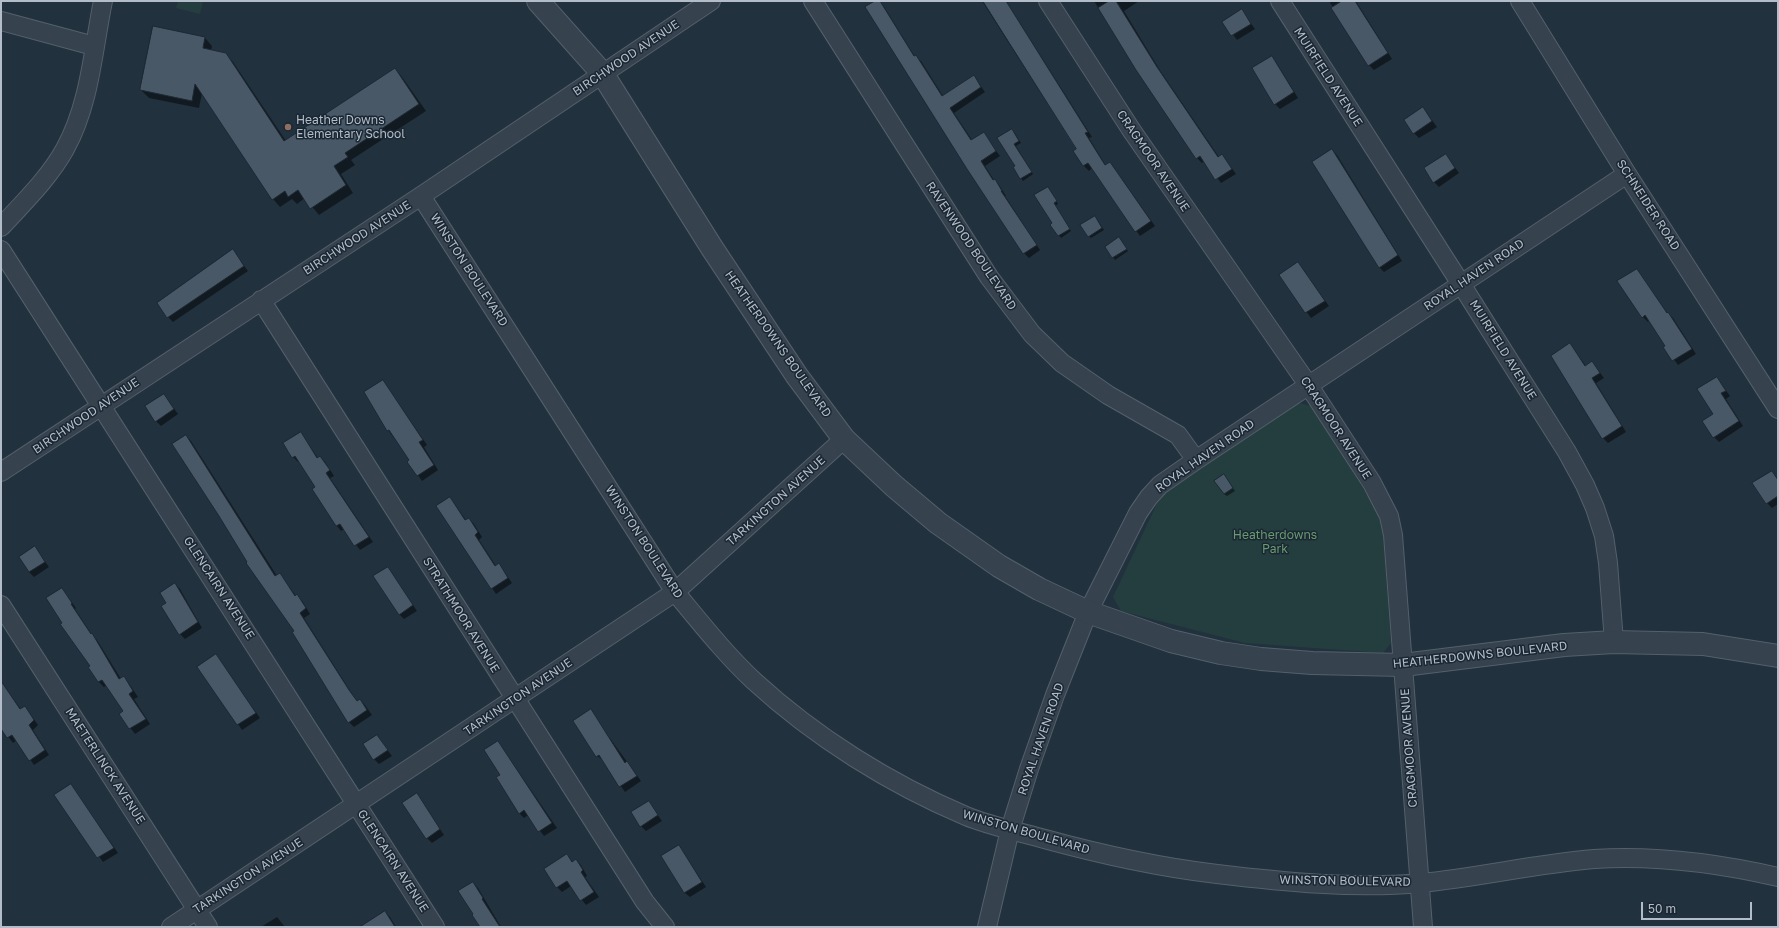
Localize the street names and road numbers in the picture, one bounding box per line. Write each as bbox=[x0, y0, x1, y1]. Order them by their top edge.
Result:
street label: BIRCHWOOD AVENUE bbox=[570, 17, 682, 99]
street label: MUIRFIELD AVENUE bbox=[1291, 25, 1365, 129]
street label: CRAGMOOR AVENUE bbox=[1114, 108, 1192, 214]
street label: SCHNEIDER ROAD bbox=[1613, 157, 1683, 253]
street label: RAVENWOOD BOULEVARD bbox=[923, 179, 1019, 313]
street label: BIRCHWOOD AVENUE bbox=[301, 198, 413, 278]
street label: WINSTON BOULEVARD bbox=[427, 211, 511, 329]
street label: ROYAL HAVEN ROAD bbox=[1421, 236, 1527, 314]
street label: HEATHERDOWNS BOULEVARD bbox=[722, 268, 834, 420]
street label: MUIRFIELD AVENUE bbox=[1466, 297, 1540, 403]
street label: CRAGMOOR AVENUE bbox=[1297, 374, 1375, 482]
street label: BIRCHWOOD AVENUE bbox=[30, 375, 142, 457]
street label: ROYAL HAVEN ROAD bbox=[1153, 416, 1257, 496]
street label: TARKINGTON AVENUE bbox=[724, 453, 828, 549]
street label: WINSTON BOULEVARD bbox=[602, 483, 686, 601]
street label: GLENCAIRN AVENUE bbox=[180, 534, 258, 642]
street label: STRATHMOOR AVENUE bbox=[420, 555, 502, 675]
street label: HEATHERDOWNS BOULEVARD bbox=[1392, 639, 1568, 671]
street label: TARKINGTON AVENUE bbox=[461, 655, 575, 739]
street label: ROYAL HAVEN ROAD bbox=[1015, 681, 1067, 797]
street label: CRAGMOOR AVENUE bbox=[1398, 688, 1420, 808]
street label: MAETERLINCK AVENUE bbox=[62, 705, 148, 827]
street label: GLENCAIRN AVENUE bbox=[354, 807, 432, 915]
street label: WINSTON BOULEVARD bbox=[961, 807, 1091, 857]
street label: TARKINGTON AVENUE bbox=[190, 835, 306, 917]
street label: WINSTON BOULEVARD bbox=[1279, 873, 1411, 889]

